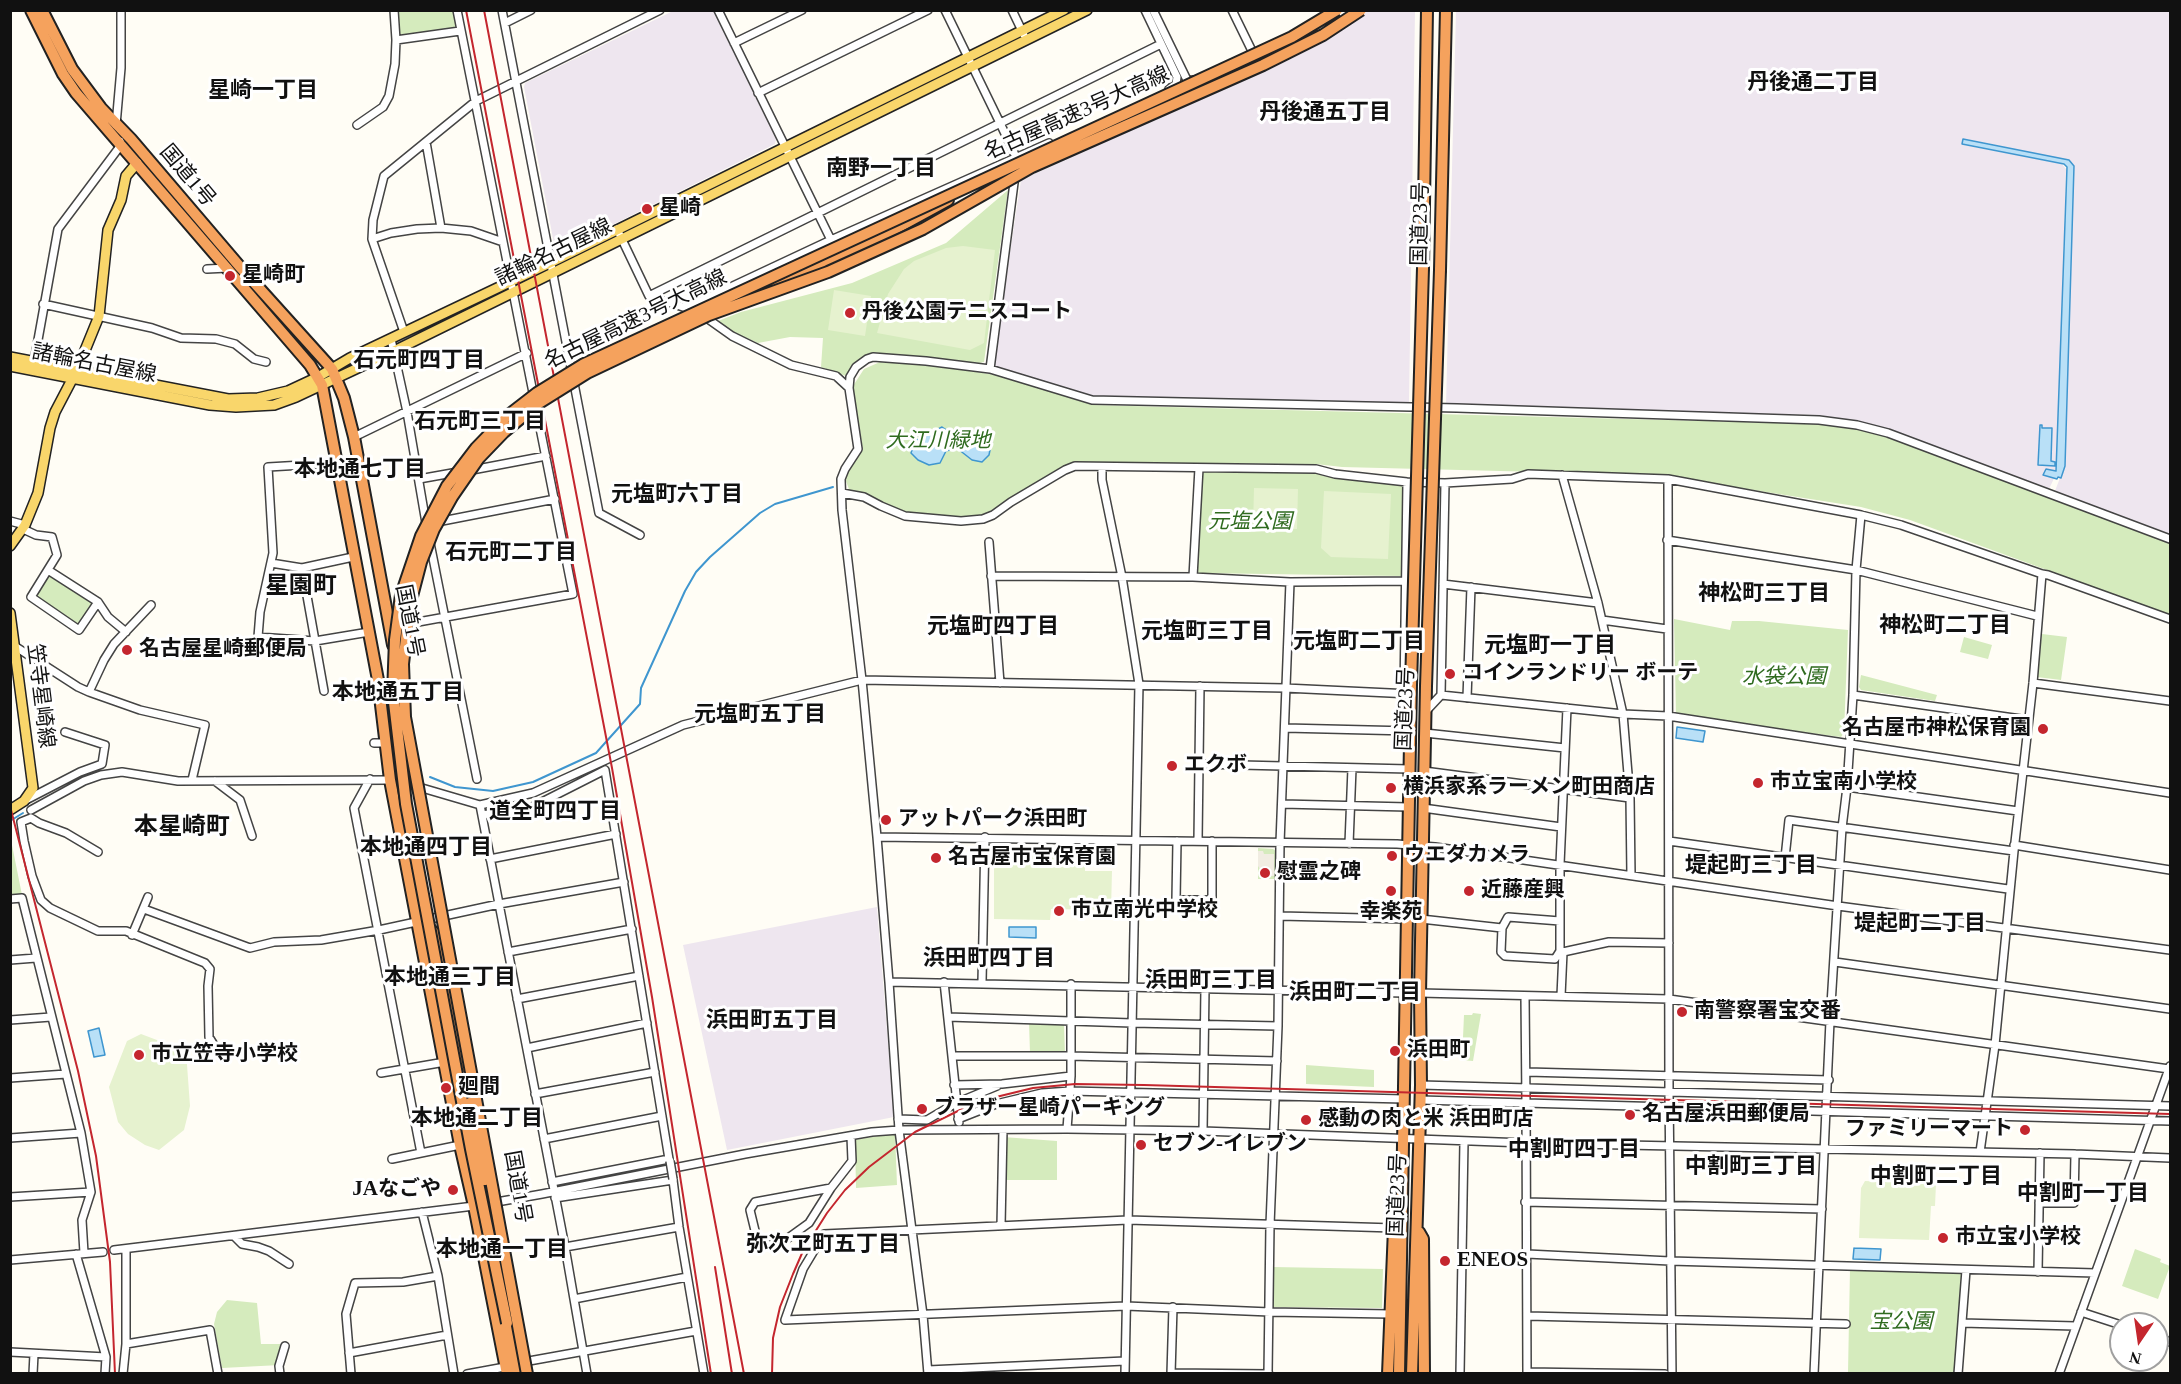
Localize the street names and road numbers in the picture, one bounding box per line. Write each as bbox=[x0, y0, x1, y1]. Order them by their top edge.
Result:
street label: 名古屋高速3号大高線 bbox=[981, 62, 1173, 166]
street label: 国道1号 bbox=[154, 140, 220, 212]
street label: 国道23号 bbox=[1408, 182, 1434, 266]
street label: 諸輪名古屋線 bbox=[492, 214, 616, 292]
street label: 名古屋高速3号大高線 bbox=[541, 265, 731, 375]
street label: 諸輪名古屋線 bbox=[30, 340, 158, 388]
street label: 国道1号 bbox=[390, 583, 428, 659]
street label: 笠寺星崎線 bbox=[21, 642, 59, 750]
street label: 国道23号 bbox=[1392, 667, 1420, 751]
street label: 国道1号 bbox=[498, 1149, 536, 1225]
street label: 国道23号 bbox=[1384, 1153, 1412, 1237]

